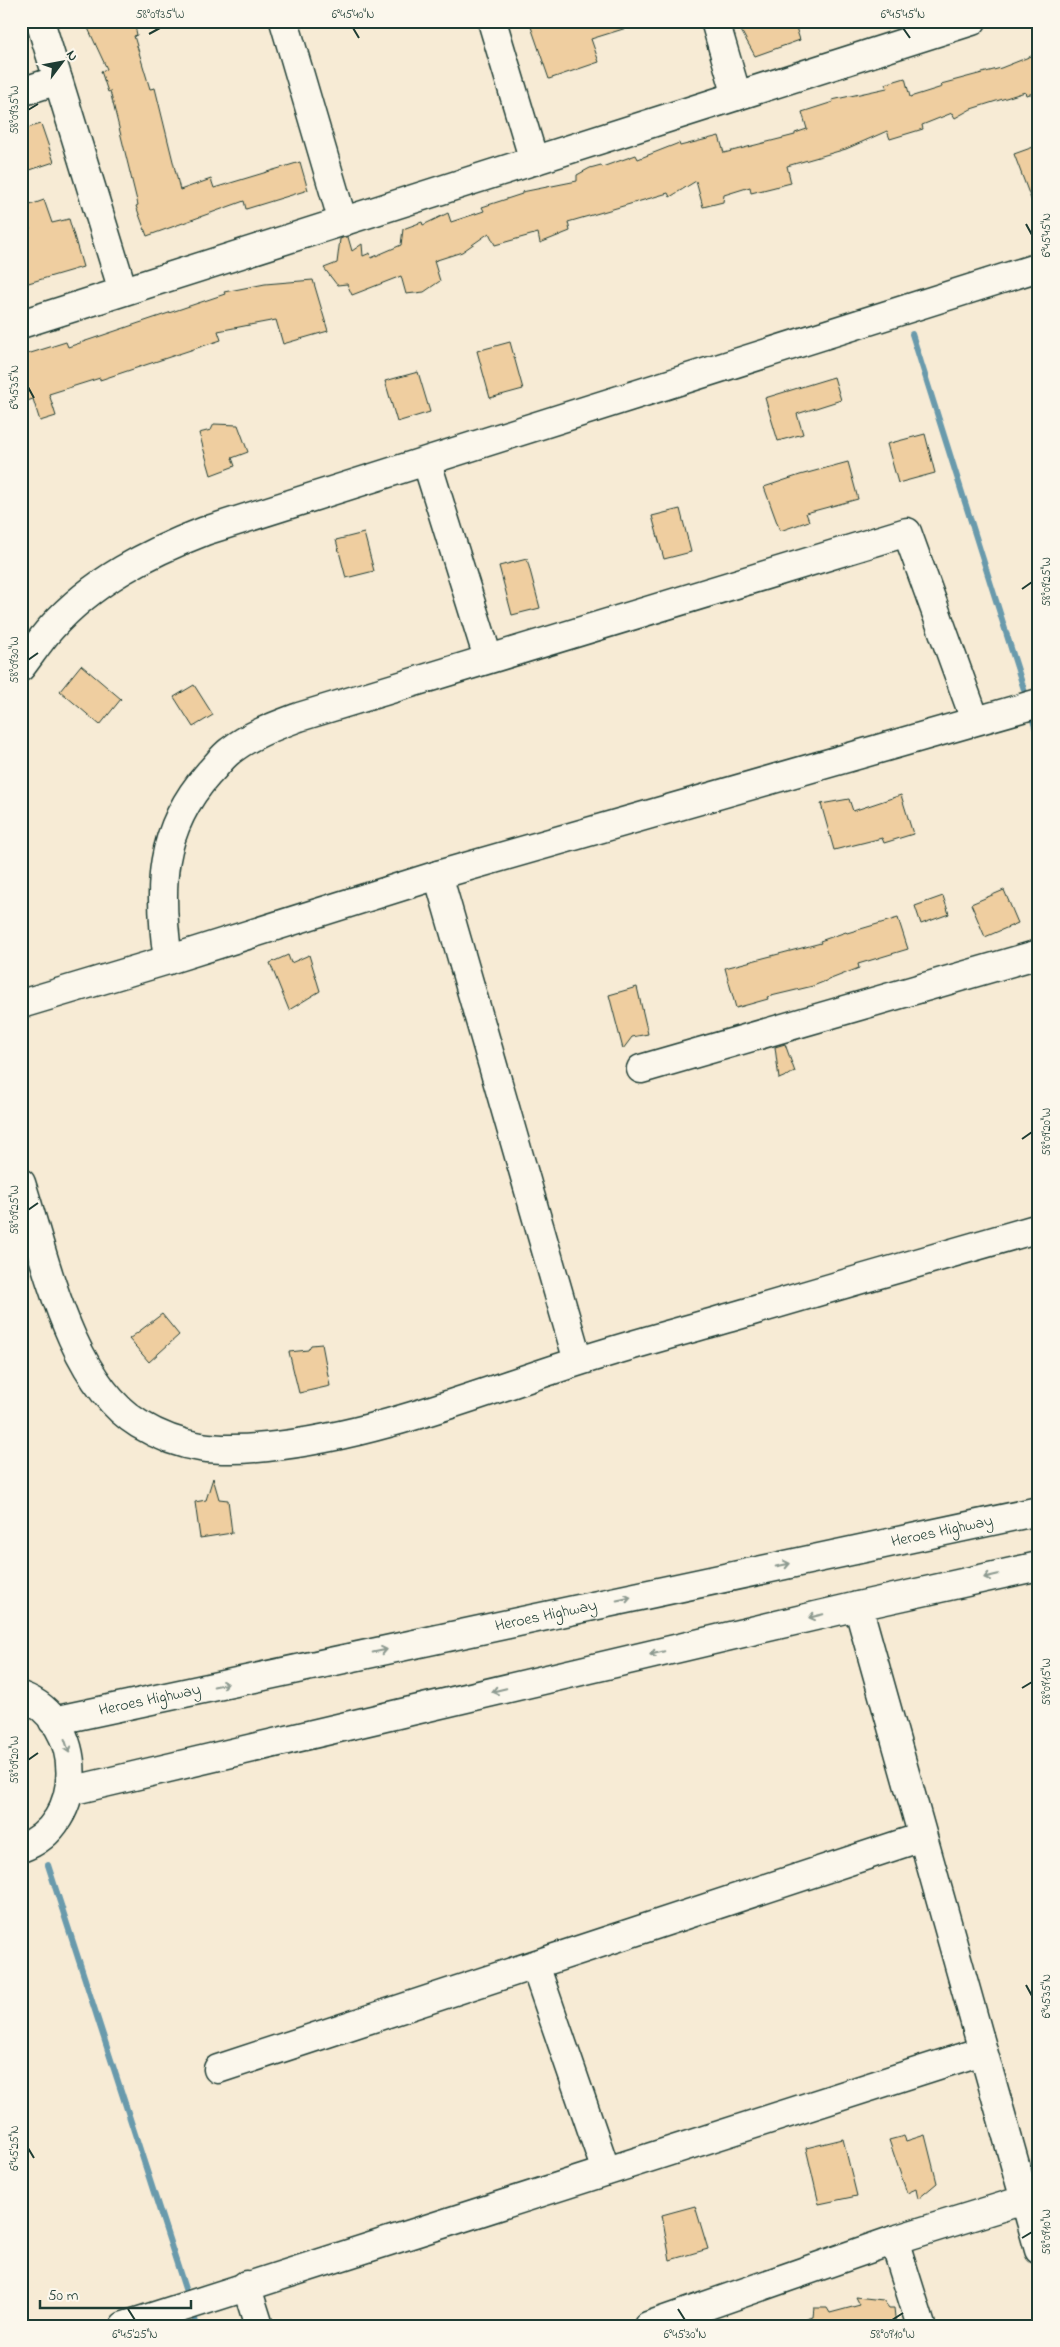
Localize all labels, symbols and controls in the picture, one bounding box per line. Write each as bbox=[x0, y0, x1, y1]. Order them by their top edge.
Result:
text: 58°09'35"W bbox=[136, 6, 184, 24]
text: 6°45'40"N bbox=[332, 6, 374, 24]
text: 6°45'45"N bbox=[881, 6, 925, 24]
north arrow bbox=[38, 38, 88, 88]
text: N bbox=[60, 46, 83, 65]
text: 58°09'35"W bbox=[6, 86, 24, 134]
text: 6°45'45"N bbox=[1038, 213, 1056, 257]
text: 6°45'35"N bbox=[6, 365, 24, 409]
text: 58°09'25"W bbox=[1038, 557, 1056, 607]
text: 58°09'30"W bbox=[6, 637, 24, 683]
text: 58°09'20"W bbox=[1038, 1108, 1056, 1156]
text: 58°09'25"W bbox=[6, 1185, 24, 1235]
street label: Heroes Highway bbox=[889, 1509, 995, 1554]
one-way arrow bbox=[775, 1560, 791, 1570]
one-way arrow bbox=[984, 1572, 1000, 1581]
street label: Heroes Highway bbox=[493, 1593, 599, 1639]
one-way arrow bbox=[616, 1594, 632, 1603]
one-way arrow bbox=[808, 1612, 824, 1621]
one-way arrow bbox=[371, 1646, 387, 1655]
one-way arrow bbox=[650, 1649, 666, 1658]
text: 58°09'15"W bbox=[1038, 1658, 1056, 1706]
street label: Heroes Highway bbox=[97, 1678, 203, 1723]
one-way arrow bbox=[212, 1680, 228, 1689]
one-way arrow bbox=[492, 1686, 508, 1695]
text: 58°09'20"W bbox=[6, 1736, 24, 1784]
one-way arrow bbox=[63, 1738, 72, 1753]
text: 6°45'35"N bbox=[1038, 1974, 1056, 2018]
text: 6°45'25"N bbox=[6, 2125, 24, 2171]
text: 58°09'10"W bbox=[1038, 2209, 1056, 2255]
scale bar bbox=[40, 2277, 191, 2309]
text: 50 m bbox=[48, 2285, 79, 2307]
text: 6°45'25"N bbox=[112, 2326, 158, 2344]
text: 6°45'30"N bbox=[664, 2326, 706, 2344]
text: 58°09'10"W bbox=[869, 2326, 915, 2344]

